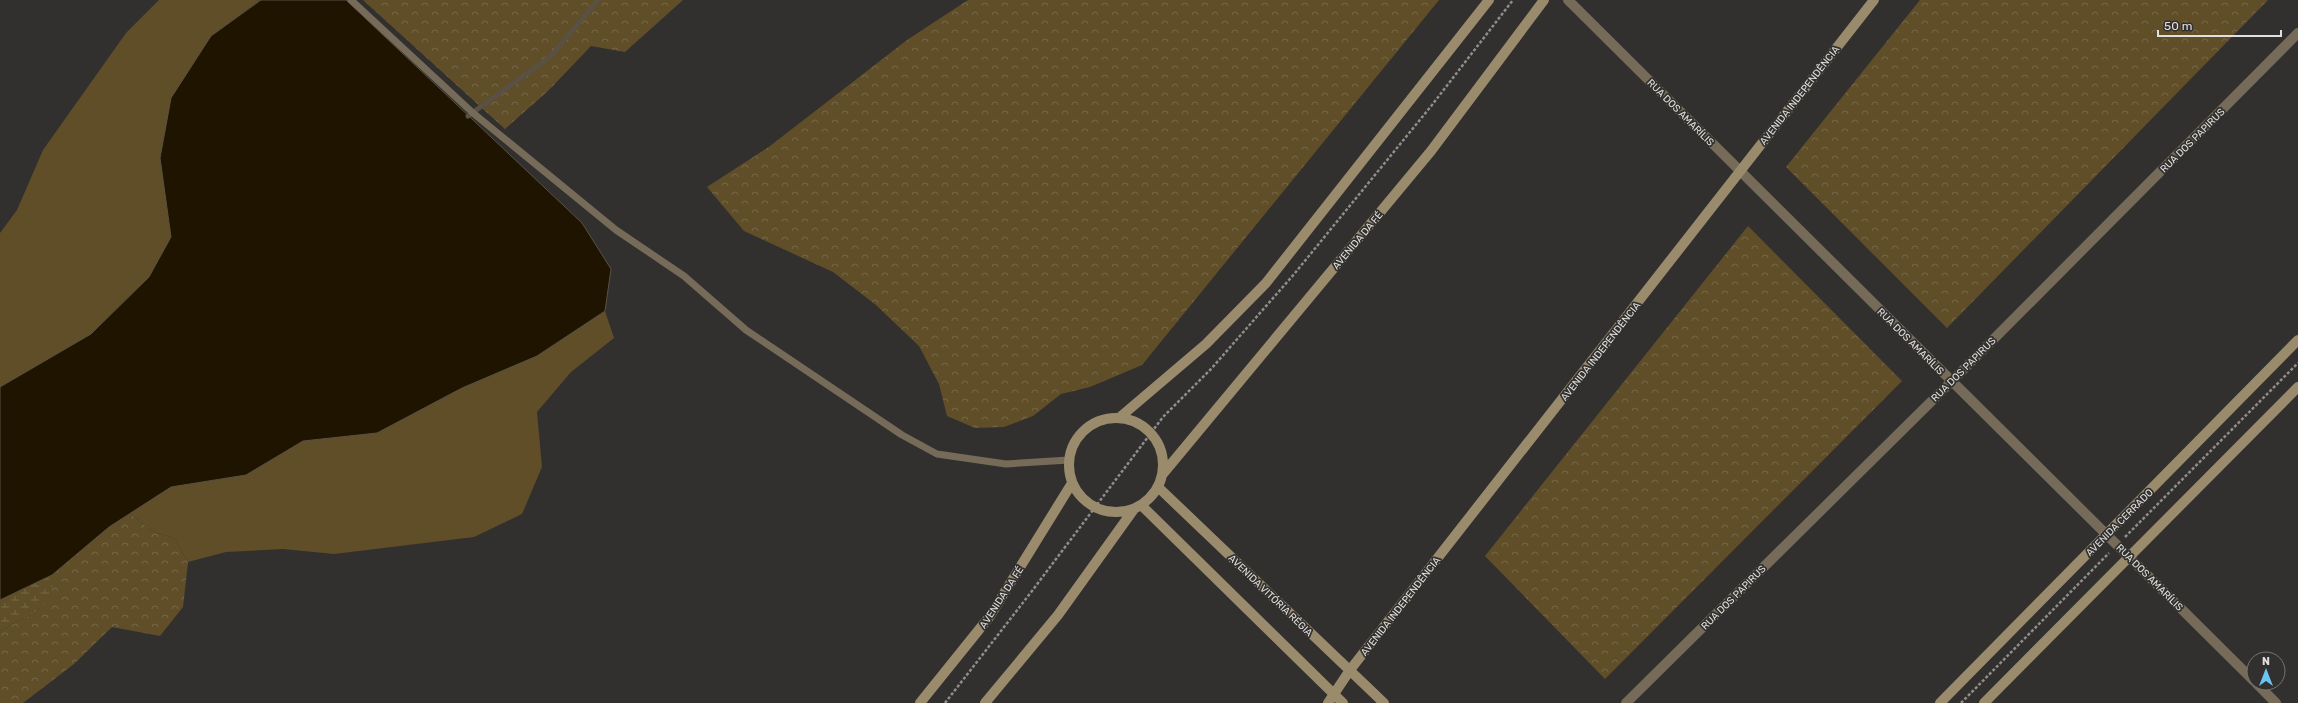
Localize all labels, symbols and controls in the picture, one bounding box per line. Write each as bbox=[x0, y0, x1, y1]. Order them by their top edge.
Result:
scale bar bbox=[2158, 12, 2281, 38]
text: 50 m bbox=[2164, 19, 2192, 33]
street label: AVENIDA INDEPENDÊNCIA bbox=[1757, 44, 1842, 147]
street label: RUA DOS AMARÍLIS bbox=[1644, 77, 1716, 149]
street label: RUA DOS PAPIRUS bbox=[2158, 106, 2227, 175]
street label: AVENIDA DA FÉ bbox=[1330, 209, 1385, 272]
street label: AVENIDA INDEPENDÊNCIA bbox=[1558, 300, 1643, 403]
street label: RUA DOS AMARÍLIS bbox=[1874, 306, 1946, 378]
street label: RUA DOS PAPIRUS bbox=[1929, 335, 1998, 404]
street label: AVENIDA CERRADO bbox=[2084, 486, 2156, 559]
street label: RUA DOS AMARÍLIS bbox=[2113, 542, 2185, 614]
street label: AVENIDA VITÓRIA RÉGIA bbox=[1226, 552, 1315, 639]
street label: AVENIDA INDEPENDÊNCIA bbox=[1358, 555, 1443, 658]
street label: RUA DOS PAPIRUS bbox=[1699, 563, 1768, 632]
street label: AVENIDA DA FÉ bbox=[977, 564, 1026, 631]
north arrow bbox=[2246, 651, 2286, 691]
text: N bbox=[2262, 655, 2270, 668]

